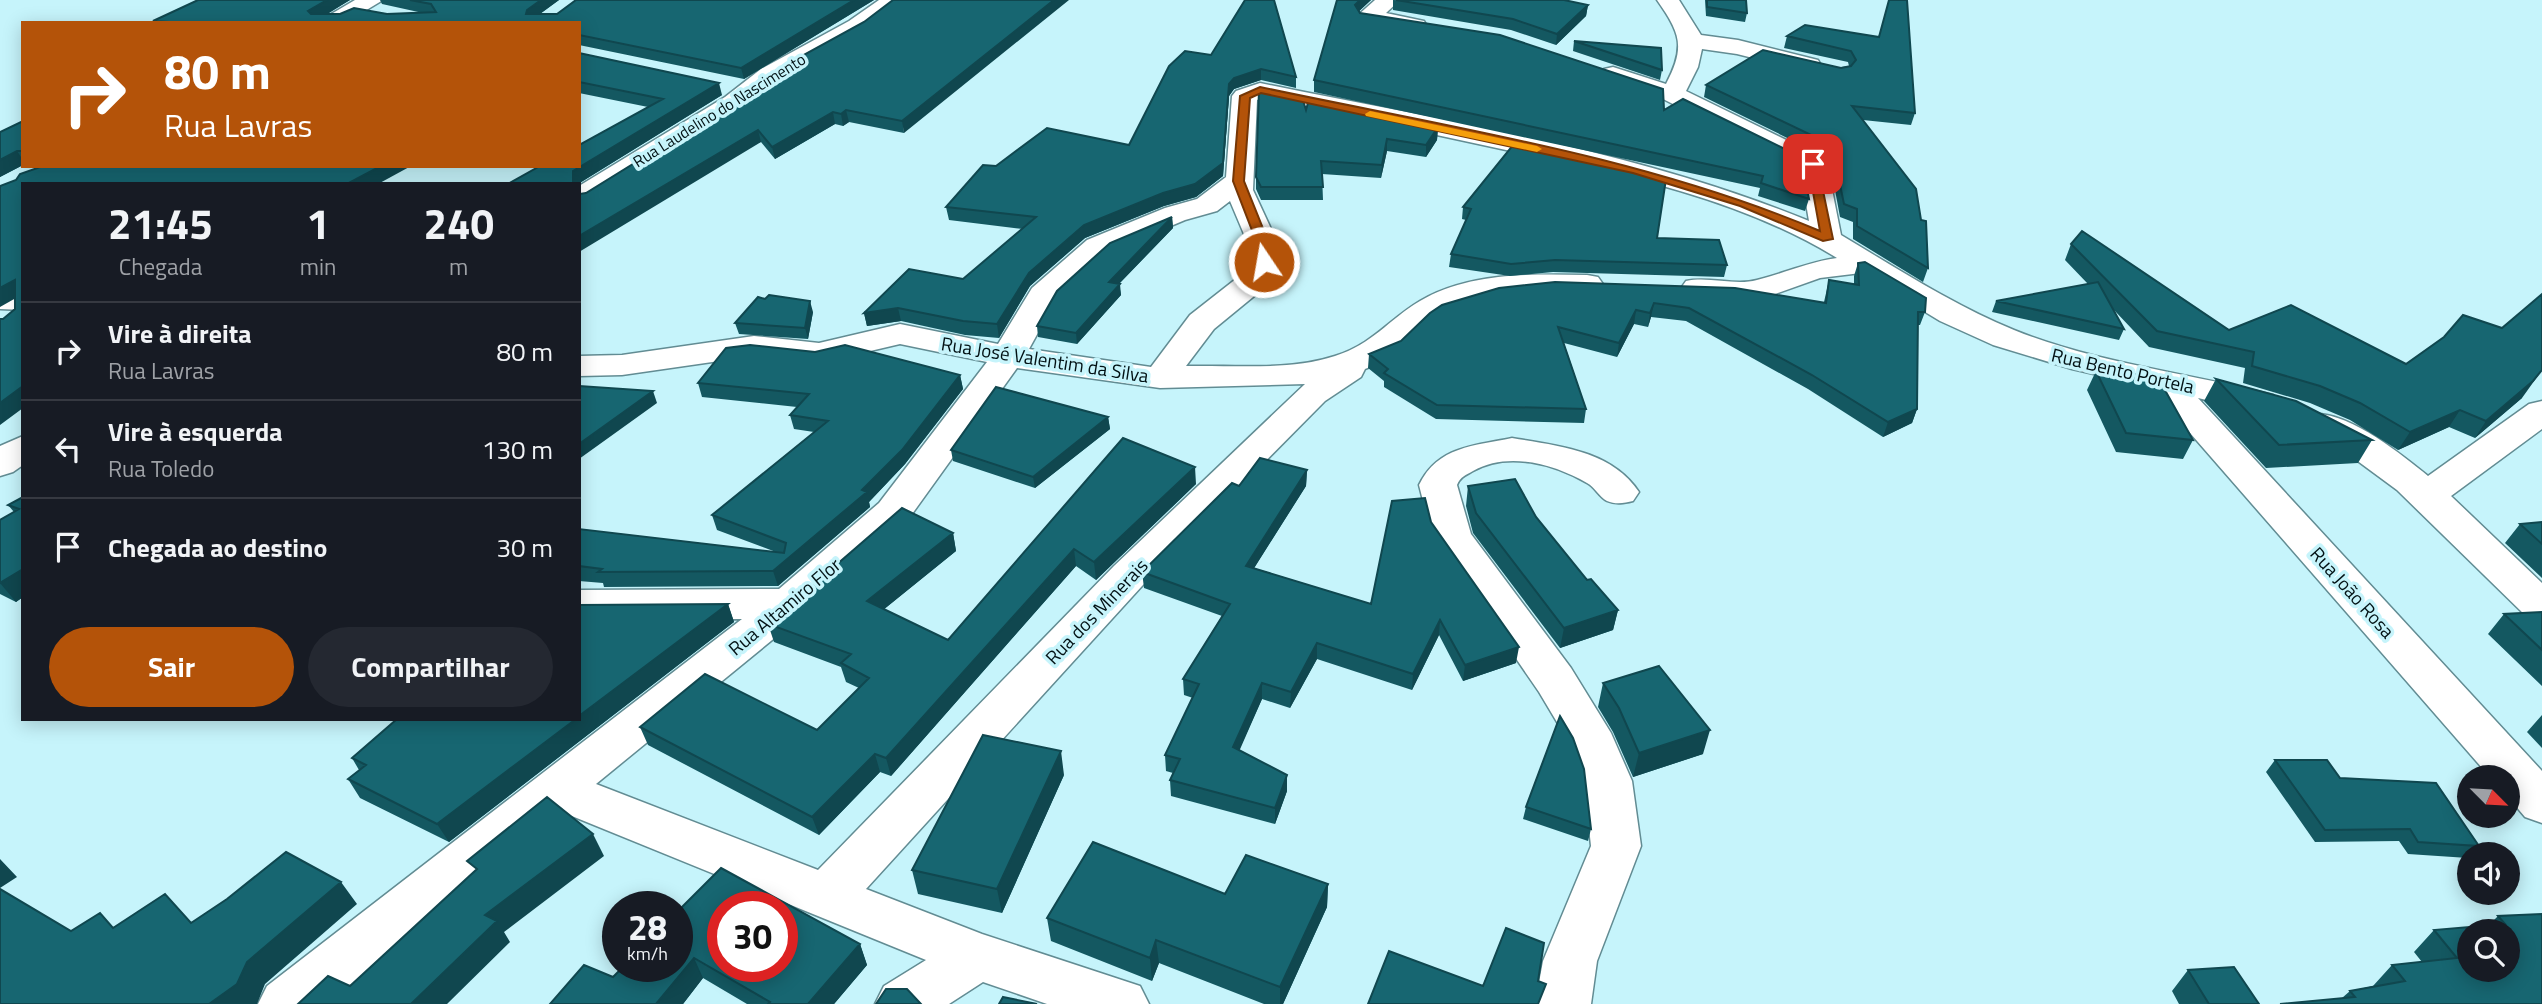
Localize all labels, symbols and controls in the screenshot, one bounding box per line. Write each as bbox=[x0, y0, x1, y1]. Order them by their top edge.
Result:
text: 80 m bbox=[164, 33, 271, 108]
street label: Rua Laudelino do Nascimento bbox=[628, 47, 810, 173]
icon: right bbox=[49, 49, 140, 140]
text: Rua Lavras bbox=[164, 101, 312, 149]
pin bbox=[1783, 134, 1843, 194]
icon: arrive bbox=[1794, 145, 1832, 183]
text: 21:45 bbox=[108, 191, 213, 255]
text: 1 bbox=[306, 191, 330, 255]
text: 240 bbox=[423, 191, 494, 255]
position arrow bbox=[1227, 225, 1301, 299]
text: Chegada bbox=[119, 249, 202, 284]
text: min bbox=[300, 249, 336, 284]
text: m bbox=[449, 249, 468, 284]
text: Vire à direita bbox=[108, 314, 251, 353]
street label: Rua José Valentim da Silva bbox=[939, 328, 1151, 390]
icon: right bbox=[49, 332, 87, 370]
text: 80 m bbox=[496, 332, 553, 371]
street label: Rua Bento Portela bbox=[2049, 339, 2198, 401]
text: Rua Lavras bbox=[108, 353, 215, 388]
text: Vire à esquerda bbox=[108, 412, 283, 451]
icon: left bbox=[49, 430, 87, 468]
text: 130 m bbox=[482, 430, 553, 469]
text: Rua Toledo bbox=[108, 451, 214, 486]
icon: arrive bbox=[49, 528, 87, 566]
text: Chegada ao destino bbox=[108, 528, 327, 567]
text: 30 m bbox=[496, 528, 553, 567]
street label: Rua João Rosa bbox=[2304, 540, 2402, 645]
street label: Rua Altamiro Flor bbox=[721, 550, 847, 662]
street label: Rua dos Minerais bbox=[1038, 551, 1154, 671]
button: Sair bbox=[49, 627, 294, 707]
button: Compartilhar bbox=[308, 627, 553, 707]
north arrow bbox=[2457, 765, 2520, 828]
map controls bbox=[2457, 765, 2520, 982]
button: sound bbox=[2457, 842, 2520, 905]
speed limit sign: 30 bbox=[707, 891, 798, 982]
text: 28 bbox=[628, 900, 667, 954]
button: search bbox=[2457, 919, 2520, 982]
text: km/h bbox=[627, 940, 668, 967]

